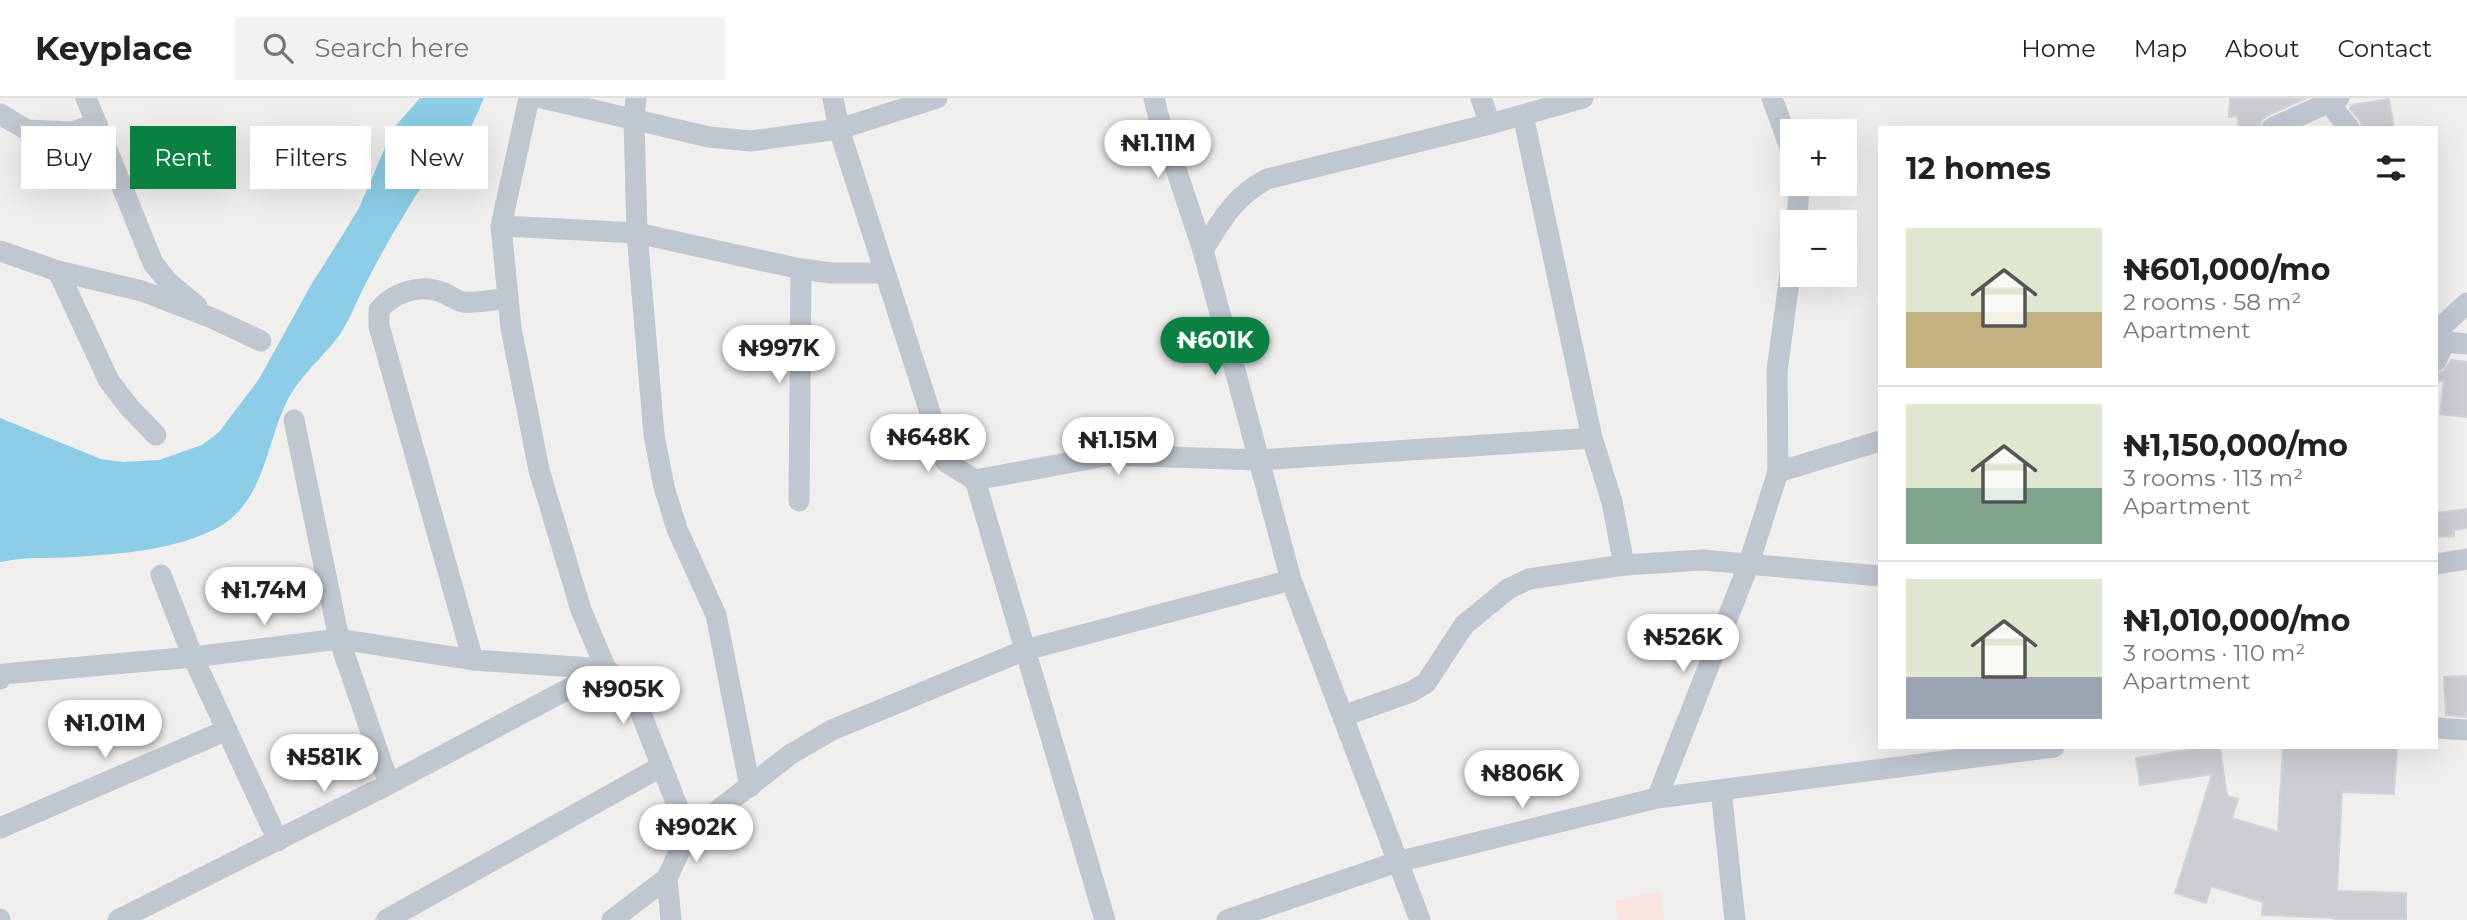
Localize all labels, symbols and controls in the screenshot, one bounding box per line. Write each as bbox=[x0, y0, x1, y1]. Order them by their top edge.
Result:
search box bbox=[235, 17, 725, 80]
text: Keyplace bbox=[35, 28, 193, 68]
icon: search bbox=[259, 29, 297, 67]
text: Search here bbox=[315, 32, 469, 64]
text: Home bbox=[2021, 34, 2096, 63]
text: Map bbox=[2134, 34, 2187, 63]
text: About bbox=[2225, 34, 2299, 63]
text: Contact bbox=[2337, 34, 2432, 63]
map controls bbox=[1780, 119, 1857, 287]
button: + bbox=[1780, 119, 1857, 196]
pin: ₦1.11M bbox=[1101, 120, 1215, 180]
chip: Buy bbox=[21, 126, 116, 189]
chip: Rent bbox=[130, 126, 236, 189]
chip: Filters bbox=[250, 126, 371, 189]
chip: New bbox=[385, 126, 488, 189]
text: ₦1.11M bbox=[1120, 129, 1196, 157]
icon: filters bbox=[2372, 149, 2410, 187]
text: 12 homes bbox=[1906, 150, 2051, 187]
button: − bbox=[1780, 210, 1857, 287]
text: ₦601,000/mo bbox=[2123, 251, 2330, 288]
icon: home bbox=[1962, 256, 2046, 340]
text: 2 rooms · 58 m² bbox=[2123, 288, 2301, 316]
text: Apartment bbox=[2123, 316, 2251, 344]
pin: ₦601K bbox=[1166, 317, 1264, 377]
pin: ₦997K bbox=[730, 326, 828, 385]
text: ₦601K bbox=[1177, 326, 1253, 354]
text: ₦997K bbox=[738, 334, 820, 362]
pin: ₦648K bbox=[879, 414, 977, 474]
pin: ₦1.15M bbox=[1061, 418, 1175, 477]
text: ₦648K bbox=[886, 423, 970, 451]
text: ₦1.15M bbox=[1078, 426, 1158, 454]
text: ₦1,150,000/mo bbox=[2123, 427, 2348, 464]
icon: home bbox=[1962, 432, 2046, 516]
text: 3 rooms · 113 m² bbox=[2123, 464, 2303, 492]
text: Apartment bbox=[2123, 492, 2251, 520]
pin: ₦1.74M bbox=[207, 568, 321, 627]
text: ₦1.74M bbox=[221, 576, 307, 604]
text: ₦1,010,000/mo bbox=[2123, 602, 2350, 639]
icon: home bbox=[1962, 607, 2046, 691]
pin: ₦526K bbox=[1634, 614, 1732, 674]
text: ₦526K bbox=[1643, 623, 1723, 651]
text: 3 rooms · 110 m² bbox=[2123, 639, 2305, 667]
pin: ₦905K bbox=[574, 666, 672, 726]
text: Apartment bbox=[2123, 667, 2251, 695]
text: ₦905K bbox=[582, 675, 664, 703]
pin: ₦1.01M bbox=[48, 700, 162, 760]
text: ₦1.01M bbox=[64, 709, 146, 737]
pin: ₦581K bbox=[275, 734, 373, 794]
text: ₦581K bbox=[286, 743, 362, 771]
pin: ₦806K bbox=[1473, 750, 1571, 810]
text: ₦806K bbox=[1480, 759, 1564, 787]
pin: ₦902K bbox=[647, 804, 745, 864]
text: ₦902K bbox=[655, 813, 737, 841]

